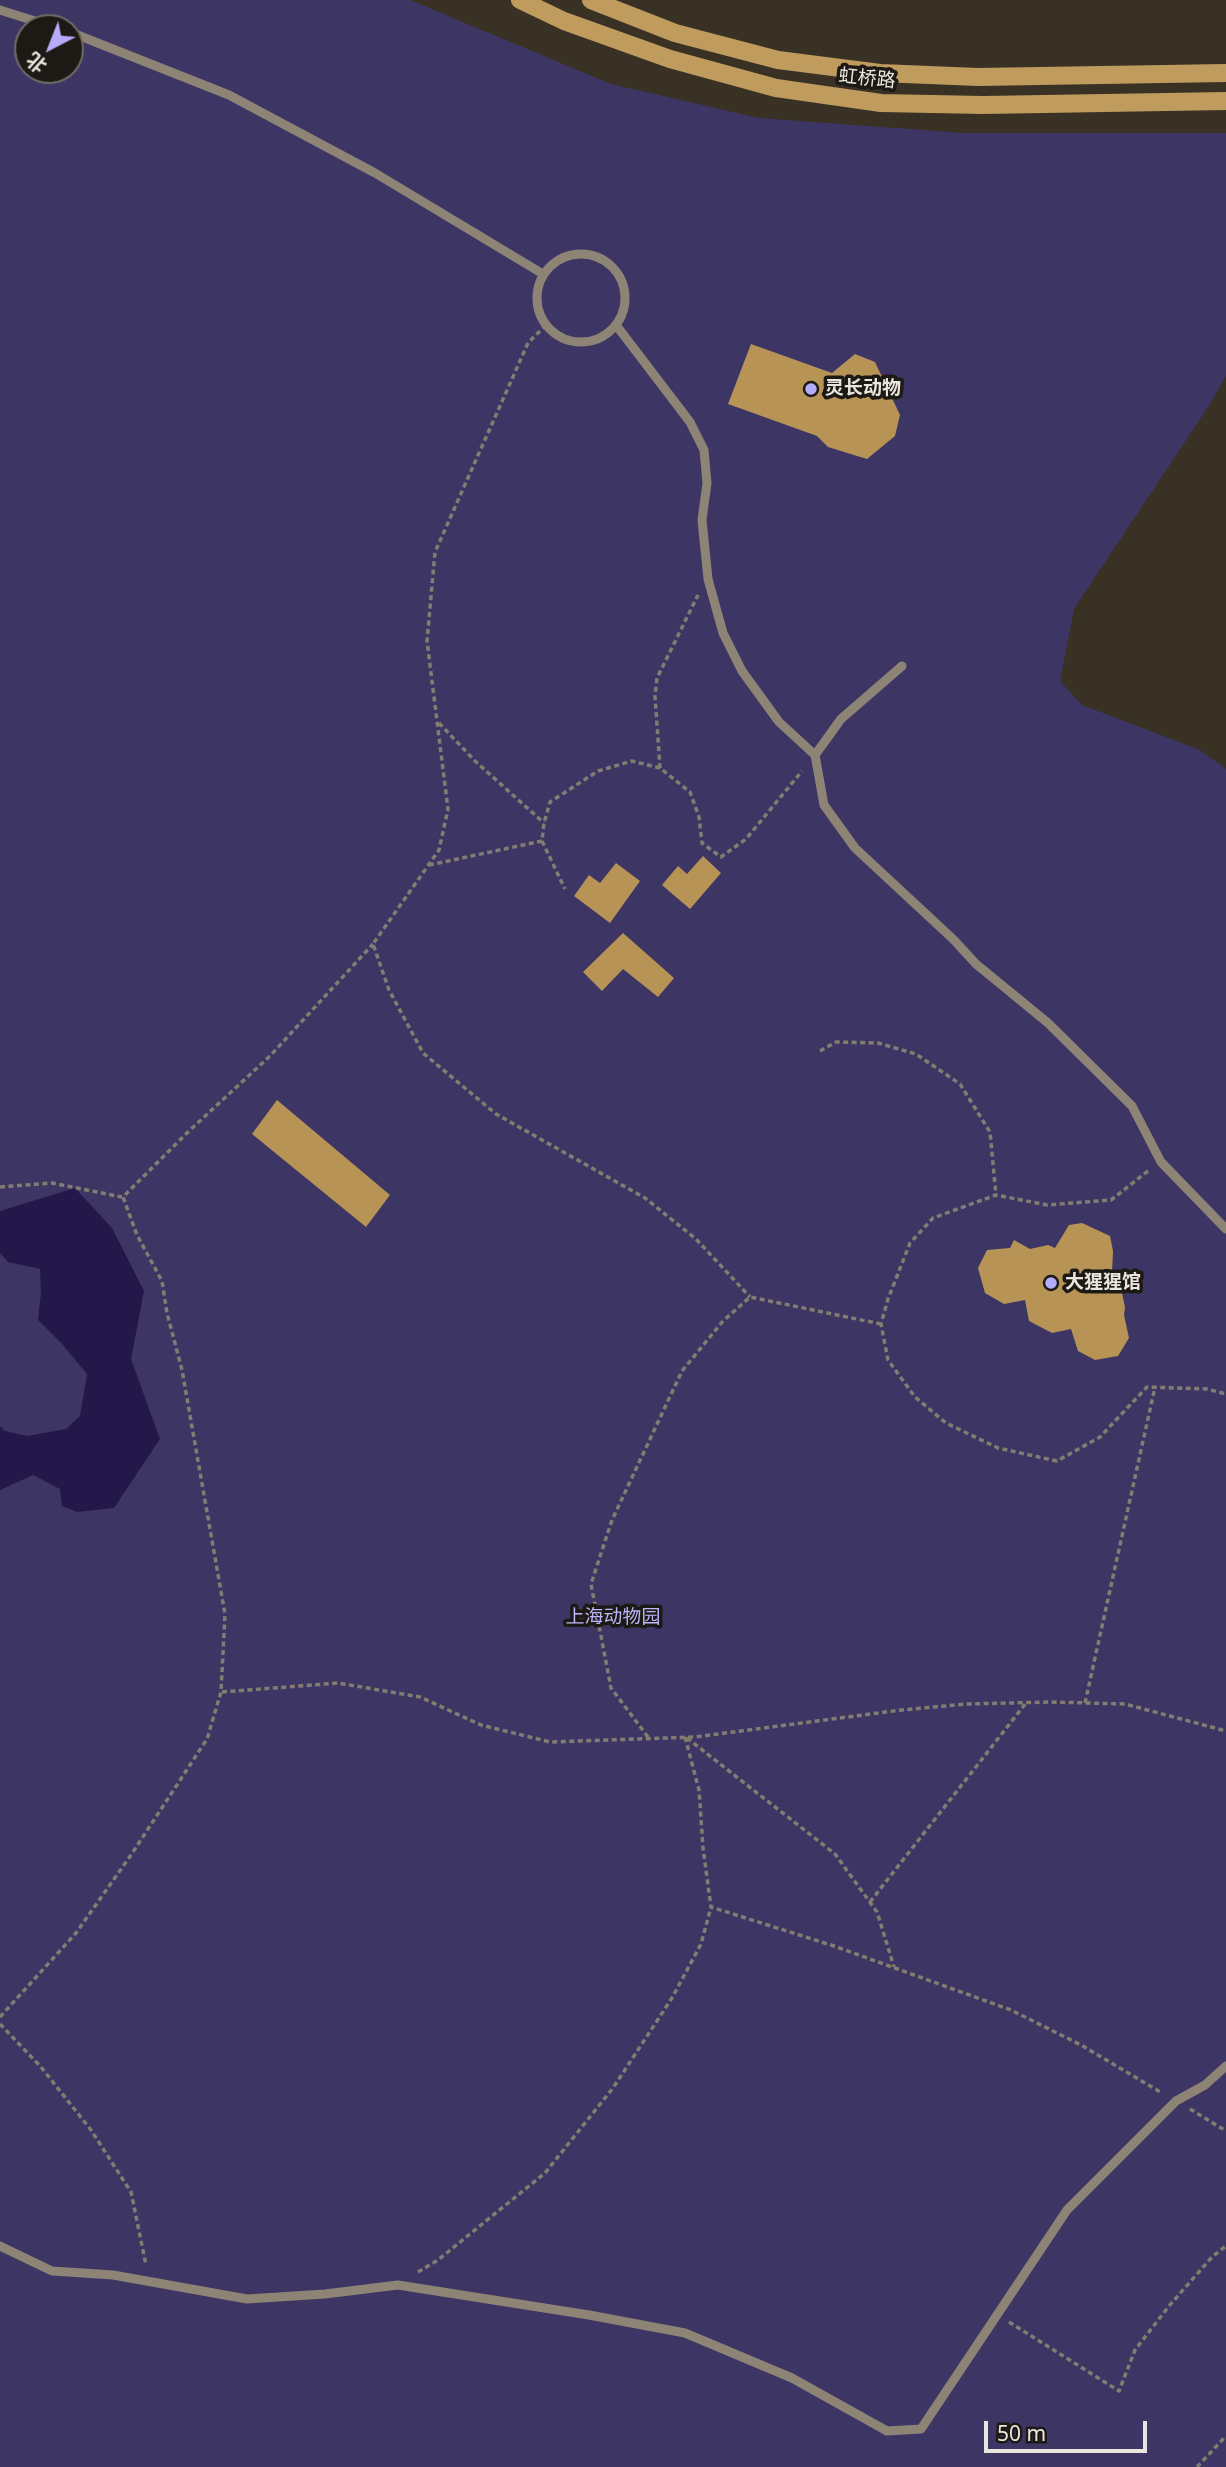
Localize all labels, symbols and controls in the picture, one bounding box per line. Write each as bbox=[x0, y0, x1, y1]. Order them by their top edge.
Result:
north arrow bbox=[14, 14, 84, 84]
text: 北 bbox=[21, 47, 52, 79]
street label: 虹桥路 bbox=[837, 65, 897, 93]
place label: 灵长动物 bbox=[825, 378, 901, 400]
marker: 灵长动物 bbox=[803, 381, 819, 397]
place label: 大猩猩馆 bbox=[1065, 1272, 1141, 1294]
marker: 大猩猩馆 bbox=[1043, 1275, 1059, 1291]
park label: 上海动物园 bbox=[566, 1607, 660, 1629]
scale bar bbox=[988, 2408, 1151, 2452]
text: 50 m bbox=[997, 2419, 1046, 2447]

